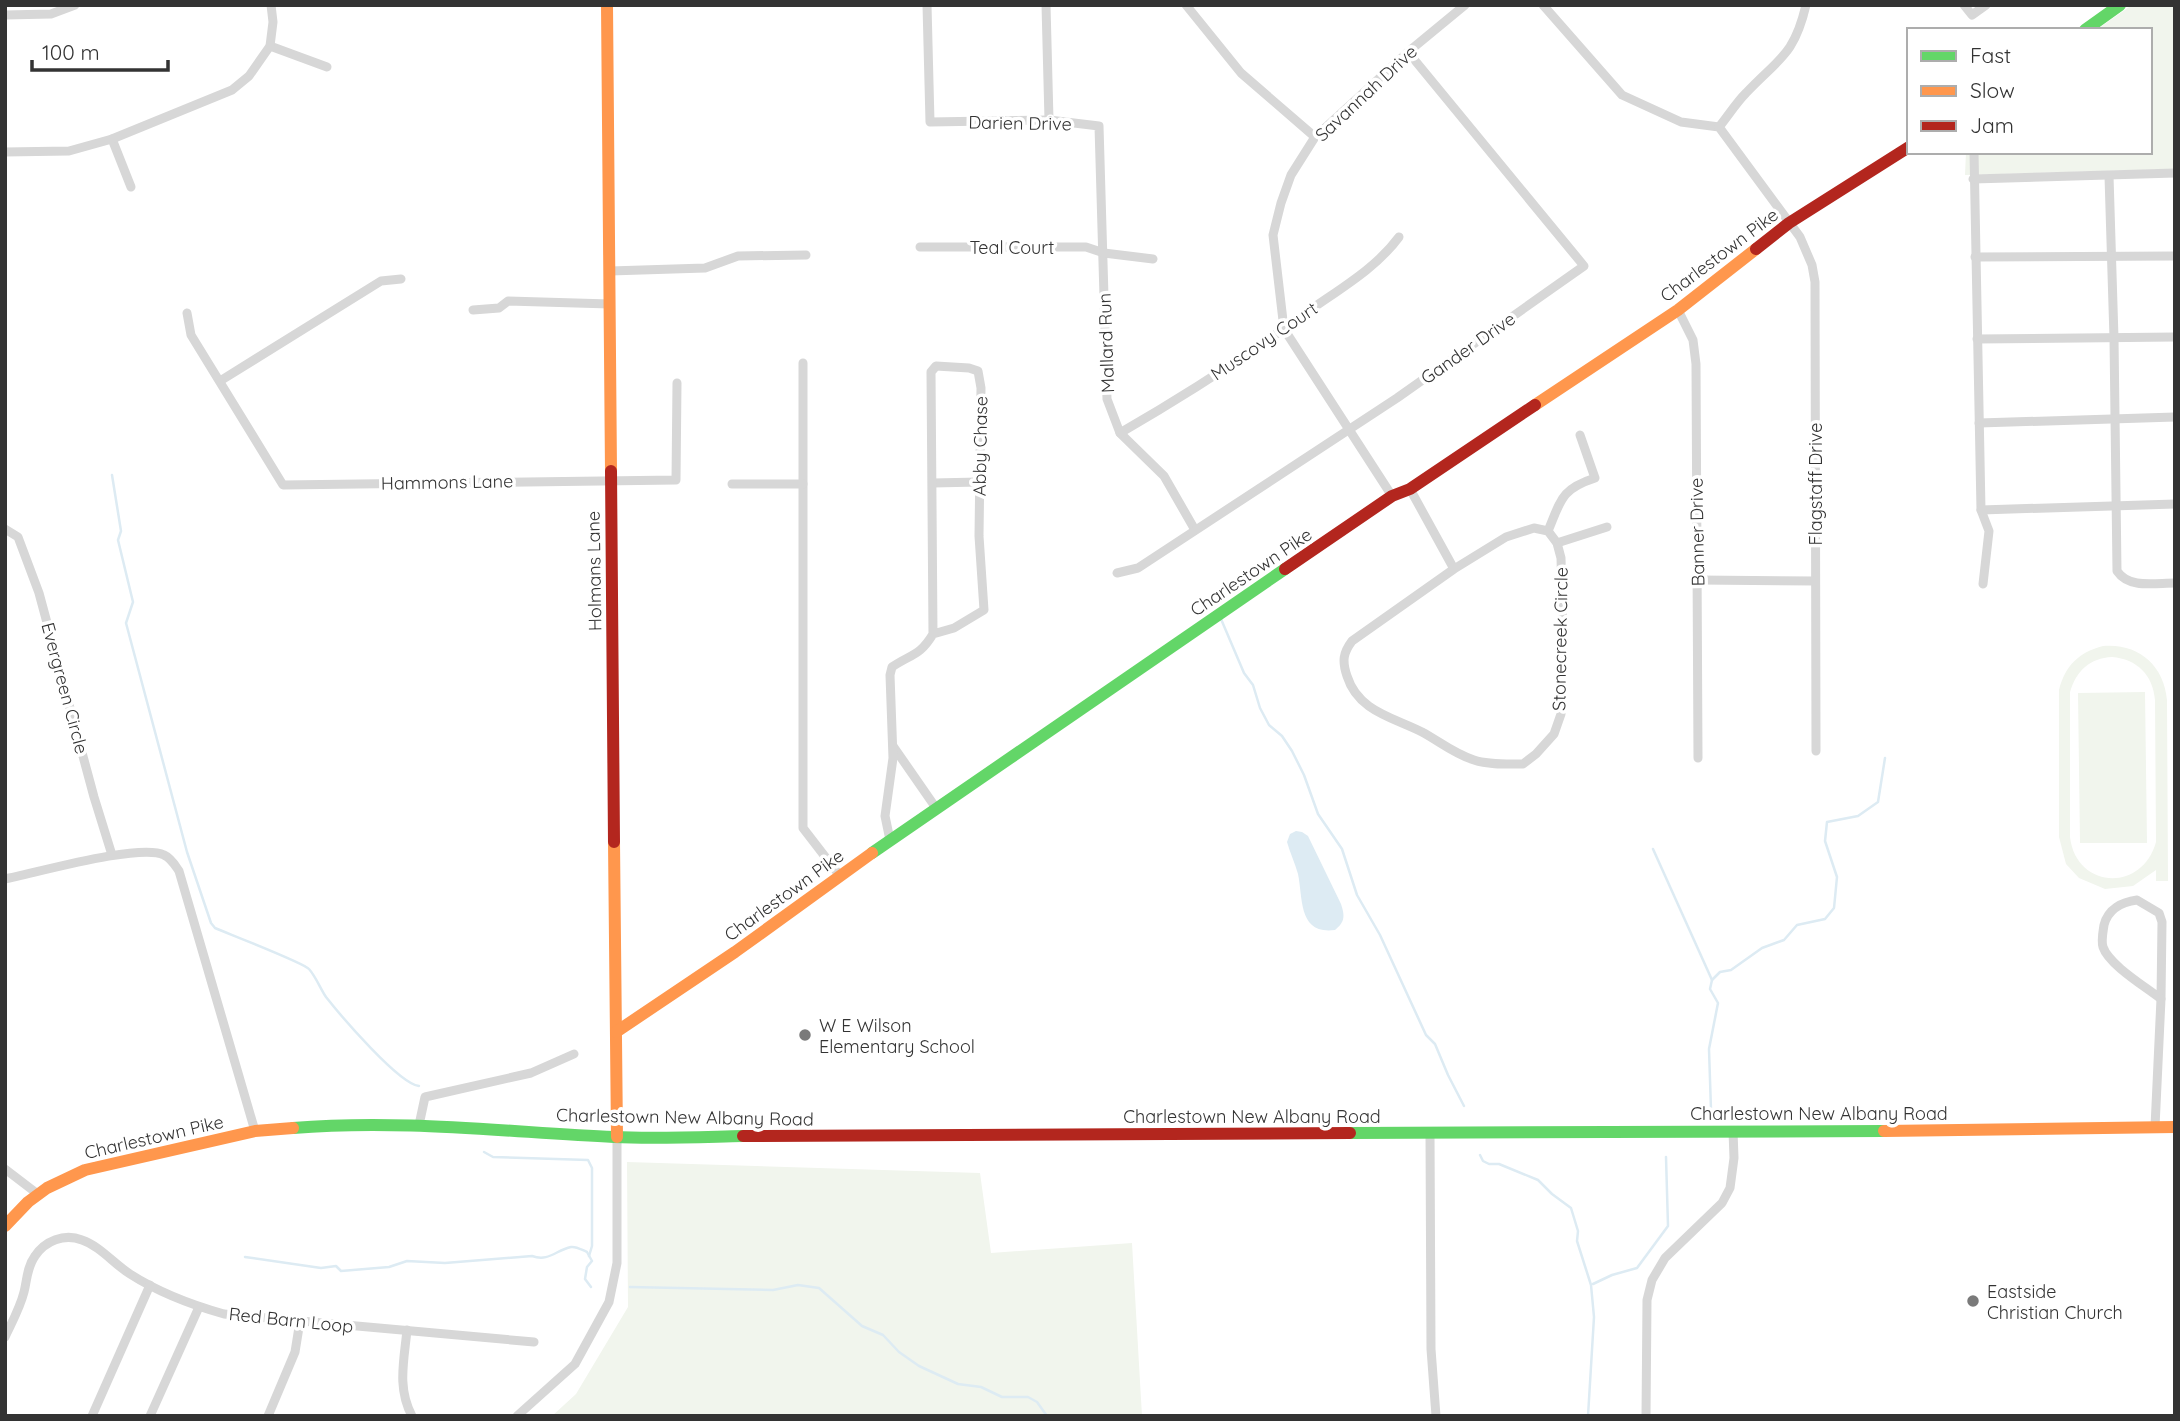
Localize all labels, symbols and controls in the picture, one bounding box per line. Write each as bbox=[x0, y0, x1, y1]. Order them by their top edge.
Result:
scale bar bbox=[32, 28, 168, 72]
legend bbox=[1907, 28, 2152, 154]
text: 100 m bbox=[42, 39, 100, 65]
street label: Savannah Drive bbox=[1310, 40, 1422, 146]
text: Fast bbox=[1970, 42, 2011, 68]
text: Slow bbox=[1970, 77, 2015, 103]
street label: Darien Drive bbox=[968, 111, 1072, 135]
text: Jam bbox=[1970, 112, 2014, 138]
street label: Charlestown Pike bbox=[1655, 203, 1783, 307]
street label: Teal Court bbox=[970, 236, 1054, 259]
street label: Mallard Run bbox=[1093, 293, 1119, 393]
street label: Muscovy Court bbox=[1206, 297, 1322, 385]
street label: Gander Drive bbox=[1416, 307, 1520, 389]
street label: Abby Chase bbox=[968, 396, 992, 496]
street label: Flagstaff Drive bbox=[1804, 423, 1827, 545]
street label: Hammons Lane bbox=[381, 469, 513, 495]
street label: Banner Drive bbox=[1685, 477, 1709, 587]
street label: Holmans Lane bbox=[581, 511, 607, 631]
street label: Charlestown Pike bbox=[1186, 523, 1316, 621]
street label: Stonecreek Circle bbox=[1547, 567, 1573, 711]
street label: Evergreen Circle bbox=[36, 620, 94, 756]
street label: Charlestown Pike bbox=[720, 844, 848, 946]
place label: W E Wilson Elementary School bbox=[819, 1014, 975, 1058]
marker: W E Wilson Elementary School bbox=[797, 1027, 813, 1043]
street label: Charlestown New Albany Road bbox=[1690, 1102, 1948, 1125]
street label: Charlestown New Albany Road bbox=[556, 1103, 814, 1131]
street label: Charlestown New Albany Road bbox=[1123, 1105, 1381, 1128]
street label: Charlestown Pike bbox=[82, 1110, 226, 1164]
place label: Eastside Christian Church bbox=[1987, 1280, 2123, 1324]
marker: Eastside Christian Church bbox=[1965, 1293, 1981, 1309]
street label: Red Barn Loop bbox=[228, 1302, 354, 1338]

